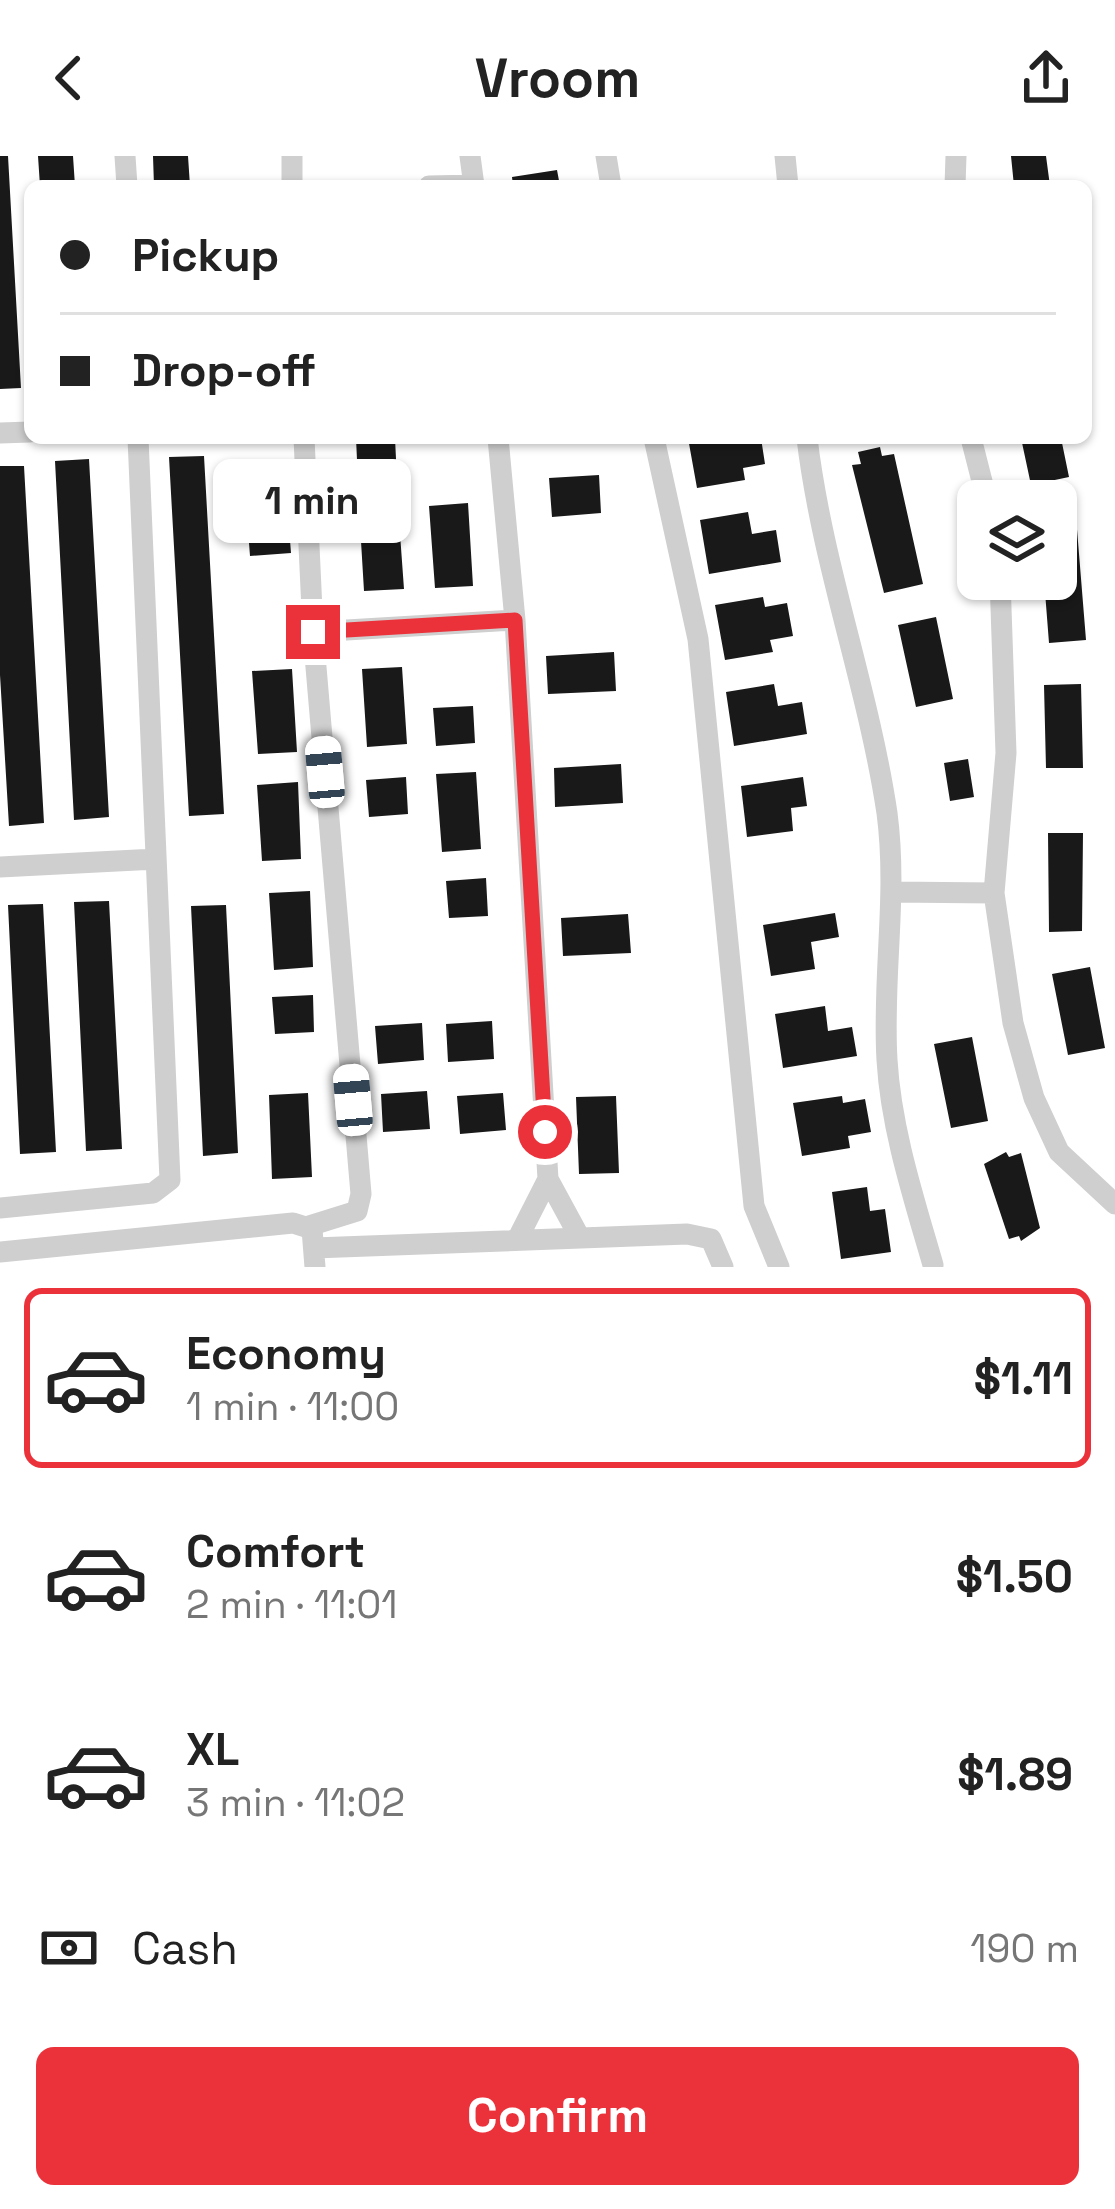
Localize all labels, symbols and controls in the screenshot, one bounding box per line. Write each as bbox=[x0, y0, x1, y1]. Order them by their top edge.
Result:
text: Vroom bbox=[475, 44, 640, 113]
icon: back bbox=[36, 45, 102, 111]
icon: share bbox=[1013, 45, 1079, 111]
text: Pickup bbox=[132, 227, 279, 284]
text: Drop-off bbox=[132, 342, 316, 399]
callout: 1 min bbox=[214, 458, 412, 542]
text: 1 min bbox=[264, 476, 360, 525]
map controls bbox=[957, 480, 1077, 600]
button: layers bbox=[957, 480, 1077, 600]
route end bbox=[286, 605, 340, 659]
car bbox=[304, 735, 346, 809]
car bbox=[332, 1063, 374, 1137]
route start bbox=[518, 1105, 572, 1159]
icon: car bbox=[42, 1324, 150, 1432]
text: Economy bbox=[186, 1325, 386, 1382]
text: $1.11 bbox=[974, 1350, 1073, 1407]
text: 1 min · 11:00 bbox=[186, 1382, 399, 1431]
icon: car bbox=[42, 1522, 150, 1630]
text: Comfort bbox=[186, 1523, 365, 1580]
text: $1.50 bbox=[956, 1548, 1073, 1605]
text: 2 min · 11:01 bbox=[186, 1580, 398, 1629]
icon: car bbox=[42, 1720, 150, 1828]
text: XL bbox=[186, 1721, 239, 1778]
text: $1.89 bbox=[957, 1746, 1073, 1803]
text: 3 min · 11:02 bbox=[186, 1778, 405, 1827]
icon: cash bbox=[36, 1915, 102, 1981]
text: Cash bbox=[132, 1920, 238, 1977]
text: 190 m bbox=[970, 1924, 1079, 1973]
button: Confirm bbox=[36, 2047, 1079, 2185]

